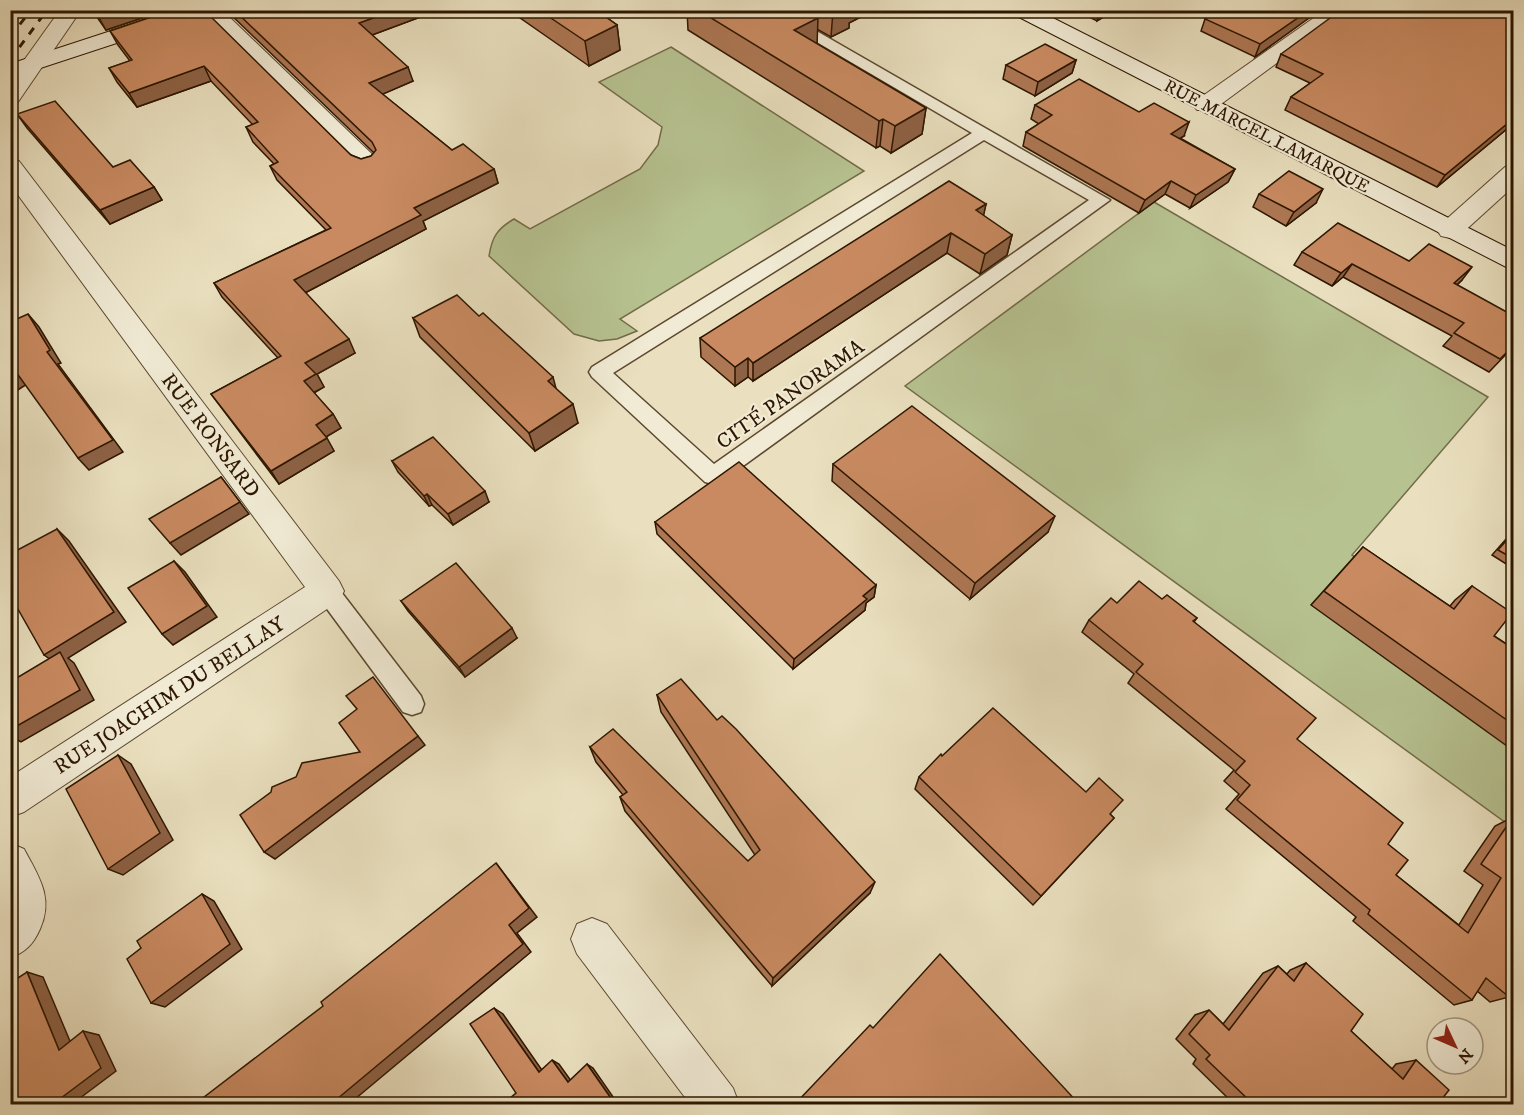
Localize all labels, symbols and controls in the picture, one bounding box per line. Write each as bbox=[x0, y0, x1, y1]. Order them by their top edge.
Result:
street label: RUE MARCEL LAMARQUE bbox=[1160, 75, 1373, 199]
street label: CITÉ PANORAMA bbox=[711, 333, 870, 456]
street label: RUE RONSARD bbox=[155, 368, 265, 503]
street label: RUE JOACHIM DU BELLAY bbox=[49, 611, 291, 780]
north arrow bbox=[1425, 1016, 1485, 1076]
text: N bbox=[1453, 1044, 1477, 1067]

